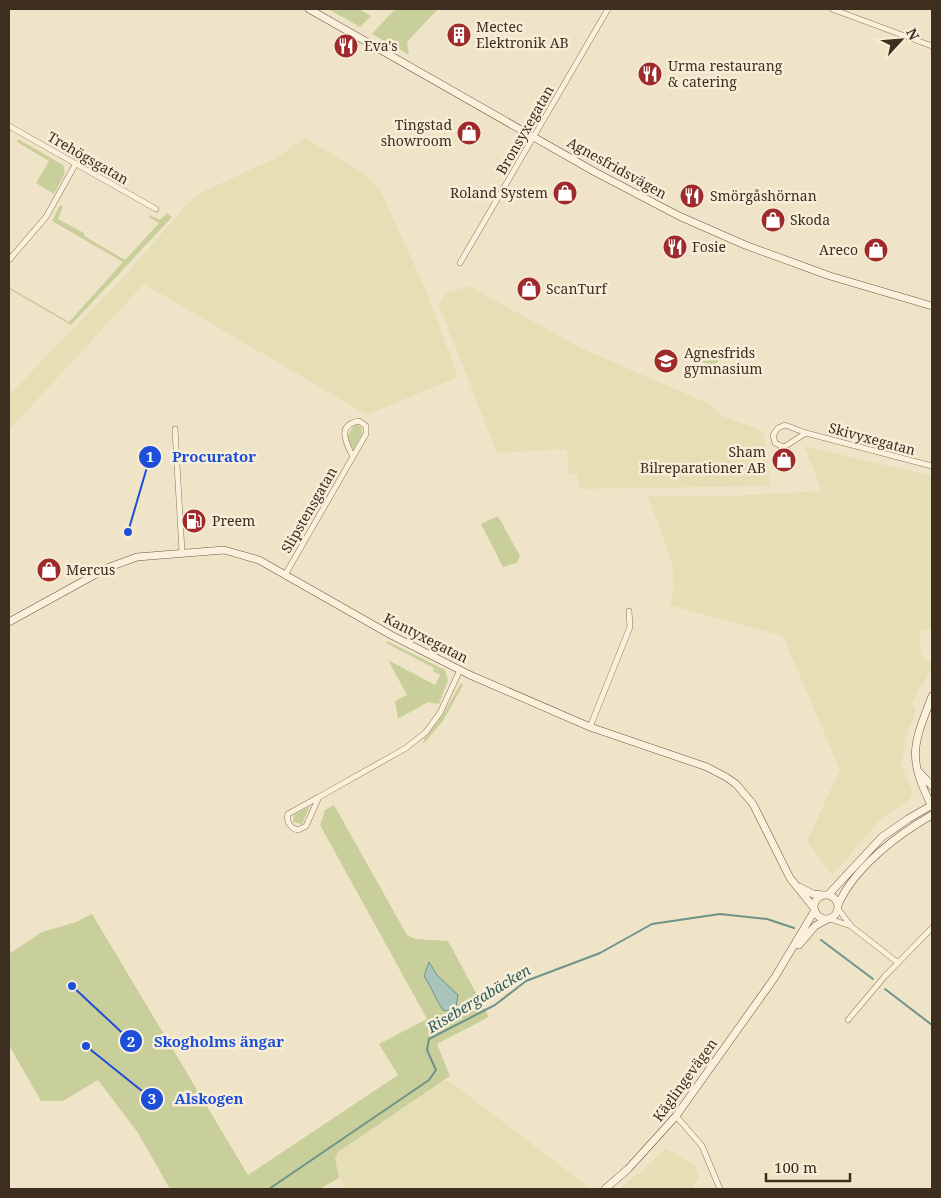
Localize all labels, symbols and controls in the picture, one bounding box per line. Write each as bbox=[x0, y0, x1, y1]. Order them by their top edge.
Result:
north arrow bbox=[876, 15, 926, 65]
place label: Mectec Elektronik AB bbox=[476, 17, 569, 52]
building icon: Mectec Elektronik AB bbox=[446, 22, 472, 48]
text: N bbox=[902, 25, 924, 43]
restaurant icon: Eva's bbox=[333, 33, 359, 59]
place label: Eva's bbox=[364, 36, 398, 55]
place label: Urma restaurang & catering bbox=[668, 56, 783, 91]
restaurant icon: Urma restaurang & catering bbox=[637, 61, 663, 87]
street label: Bronsyxegatan bbox=[491, 82, 558, 178]
place label: Tingstad showroom bbox=[381, 115, 452, 150]
shop icon: Tingstad showroom bbox=[456, 120, 482, 146]
street label: Trehögsgatan bbox=[44, 127, 132, 188]
street label: Agnesfridsvägen bbox=[564, 132, 670, 203]
shop icon: Roland System bbox=[552, 180, 578, 206]
place label: Roland System bbox=[450, 183, 548, 202]
restaurant icon: Smörgåshörnan bbox=[679, 183, 705, 209]
place label: Smörgåshörnan bbox=[710, 186, 817, 205]
shop icon: Skoda bbox=[760, 207, 786, 233]
place label: Skoda bbox=[790, 210, 830, 229]
restaurant icon: Fosie bbox=[662, 234, 688, 260]
place label: Fosie bbox=[692, 237, 726, 256]
shop icon: Areco bbox=[863, 237, 889, 263]
place label: Areco bbox=[819, 240, 858, 259]
shop icon: ScanTurf bbox=[516, 276, 542, 302]
place label: ScanTurf bbox=[546, 279, 608, 298]
place label: Agnesfrids gymnasium bbox=[684, 343, 763, 378]
school or university icon: Agnesfrids gymnasium bbox=[653, 348, 679, 374]
street label: Skivyxegatan bbox=[827, 418, 918, 459]
callout: Procurator bbox=[137, 442, 266, 472]
place label: Sham Bilreparationer AB bbox=[640, 442, 766, 477]
text: 1 bbox=[146, 446, 154, 466]
text: Procurator bbox=[172, 446, 256, 466]
shop icon: Sham Bilreparationer AB bbox=[771, 447, 797, 473]
street label: Slipstensgatan bbox=[276, 463, 341, 556]
fuel station icon: Preem bbox=[181, 508, 207, 534]
place label: Preem bbox=[212, 511, 255, 530]
shop icon: Mercus bbox=[36, 557, 62, 583]
place label: Mercus bbox=[66, 560, 115, 579]
street label: Kantyxegatan bbox=[381, 608, 472, 667]
water label: Risebergabäcken bbox=[422, 959, 534, 1037]
callout: Skogholms ängar bbox=[119, 1026, 294, 1056]
text: 2 bbox=[127, 1031, 135, 1051]
text: Skogholms ängar bbox=[154, 1031, 284, 1051]
street label: Käglingevägen bbox=[648, 1034, 721, 1125]
callout: Alskogen bbox=[139, 1084, 253, 1114]
text: 3 bbox=[148, 1088, 156, 1108]
text: Alskogen bbox=[174, 1088, 244, 1108]
scale bar bbox=[766, 1150, 850, 1182]
text: 100 m bbox=[774, 1157, 817, 1177]

